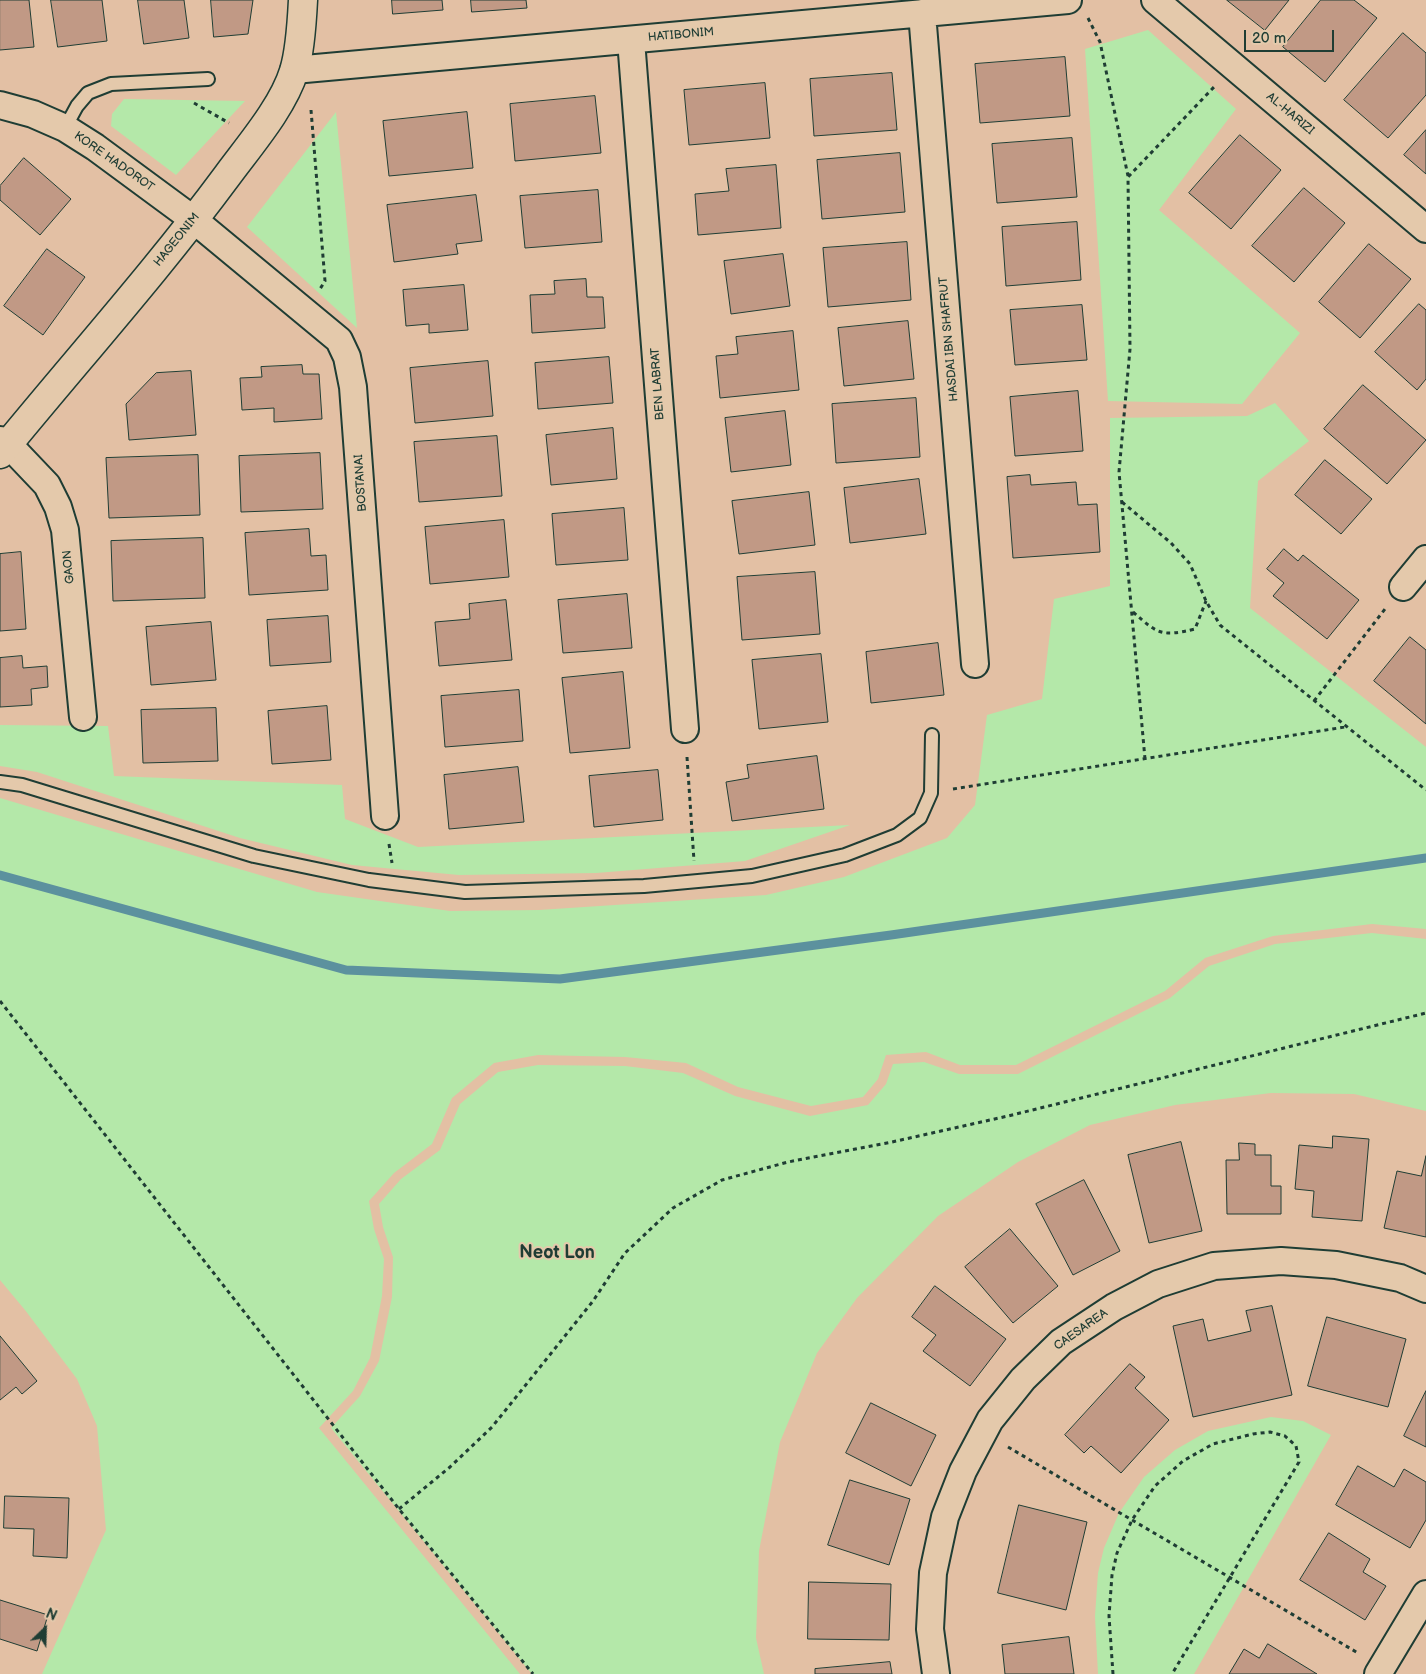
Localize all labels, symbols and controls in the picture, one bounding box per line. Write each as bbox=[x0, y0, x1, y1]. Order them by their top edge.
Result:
scale bar bbox=[1246, 20, 1336, 52]
street label: HATIBONIM bbox=[647, 25, 715, 45]
text: 20 m bbox=[1252, 29, 1286, 48]
street label: AL-HARIZI bbox=[1263, 90, 1317, 138]
street label: KORE HADOROT bbox=[71, 129, 157, 195]
street label: HAGEONIM bbox=[151, 210, 203, 270]
street label: HASDAI IBN SHAFRUT bbox=[936, 276, 962, 402]
street label: BEN LABRAT bbox=[648, 347, 668, 421]
street label: BOSTANAI bbox=[352, 454, 370, 512]
street label: GAON bbox=[60, 549, 78, 585]
district label: Neot Lon bbox=[519, 1242, 595, 1264]
street label: CAESAREA bbox=[1051, 1306, 1111, 1354]
north arrow bbox=[20, 1604, 70, 1654]
text: N bbox=[43, 1605, 60, 1625]

